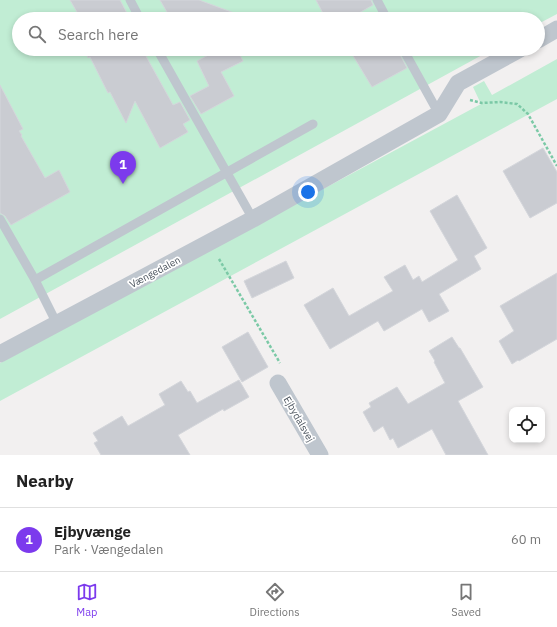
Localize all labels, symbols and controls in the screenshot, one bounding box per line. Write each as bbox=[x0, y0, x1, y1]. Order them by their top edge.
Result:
search box bbox=[12, 12, 545, 56]
icon: search bbox=[26, 23, 48, 45]
text: Search here bbox=[58, 25, 138, 44]
pin: 1 bbox=[110, 151, 136, 184]
your location bbox=[298, 182, 318, 202]
street label: Vængedalen bbox=[127, 253, 183, 291]
street label: Ejbydalsvej bbox=[281, 394, 317, 444]
map controls bbox=[509, 407, 545, 443]
button: locate bbox=[509, 407, 545, 443]
text: Nearby bbox=[16, 470, 74, 492]
text: Ejbyvænge bbox=[54, 522, 131, 541]
text: 1 bbox=[25, 531, 33, 548]
text: 60 m bbox=[511, 531, 541, 548]
text: Park · Vængedalen bbox=[54, 541, 163, 558]
tab: Map bbox=[76, 581, 98, 619]
tab: Directions bbox=[250, 581, 300, 619]
tab: Saved bbox=[451, 581, 481, 619]

